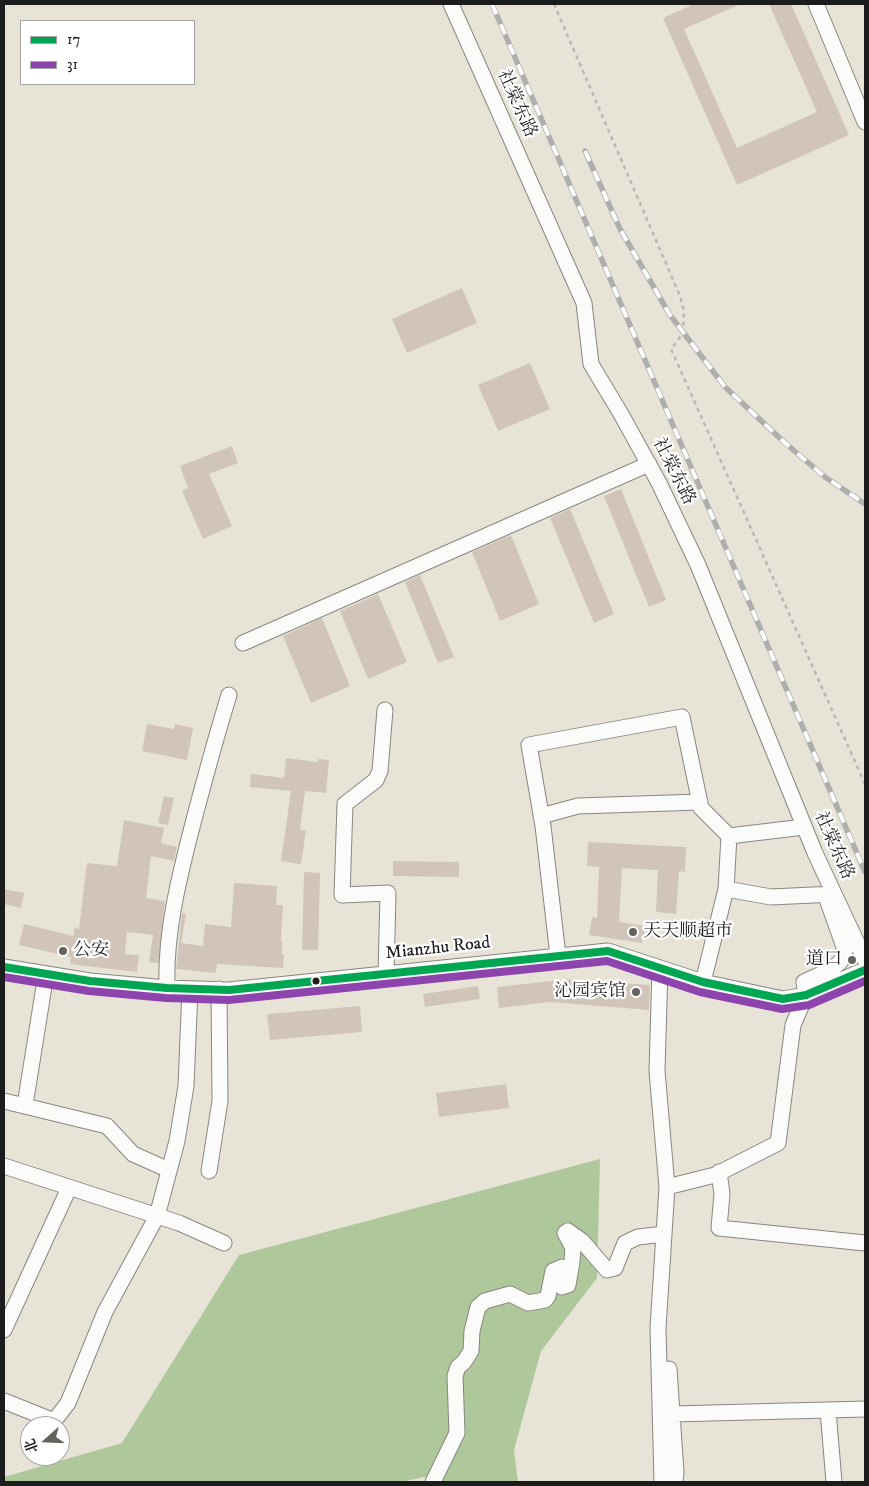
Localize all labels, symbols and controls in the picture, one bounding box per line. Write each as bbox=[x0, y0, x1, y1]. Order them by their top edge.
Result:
legend bbox=[20, 20, 195, 85]
text: 17 bbox=[67, 30, 80, 49]
text: 31 bbox=[67, 55, 78, 74]
street label: 社棠东路 bbox=[491, 67, 541, 141]
street label: 社棠东路 bbox=[647, 435, 699, 509]
street label: 社棠东路 bbox=[808, 809, 858, 883]
place label: 天天顺超市 bbox=[643, 921, 733, 943]
marker: 天天顺超市 bbox=[627, 926, 639, 938]
street label: Mianzhu Road bbox=[385, 933, 491, 965]
place label: 公安 bbox=[73, 940, 109, 962]
marker: 公安 bbox=[57, 945, 69, 957]
place label: 道口 bbox=[806, 949, 842, 971]
marker: 道口 bbox=[846, 954, 858, 966]
unlabelled marker bbox=[311, 976, 321, 986]
place label: 沁园宾馆 bbox=[554, 981, 626, 1003]
marker: 沁园宾馆 bbox=[630, 986, 642, 998]
north arrow bbox=[20, 1416, 70, 1466]
text: 北 bbox=[21, 1436, 43, 1455]

